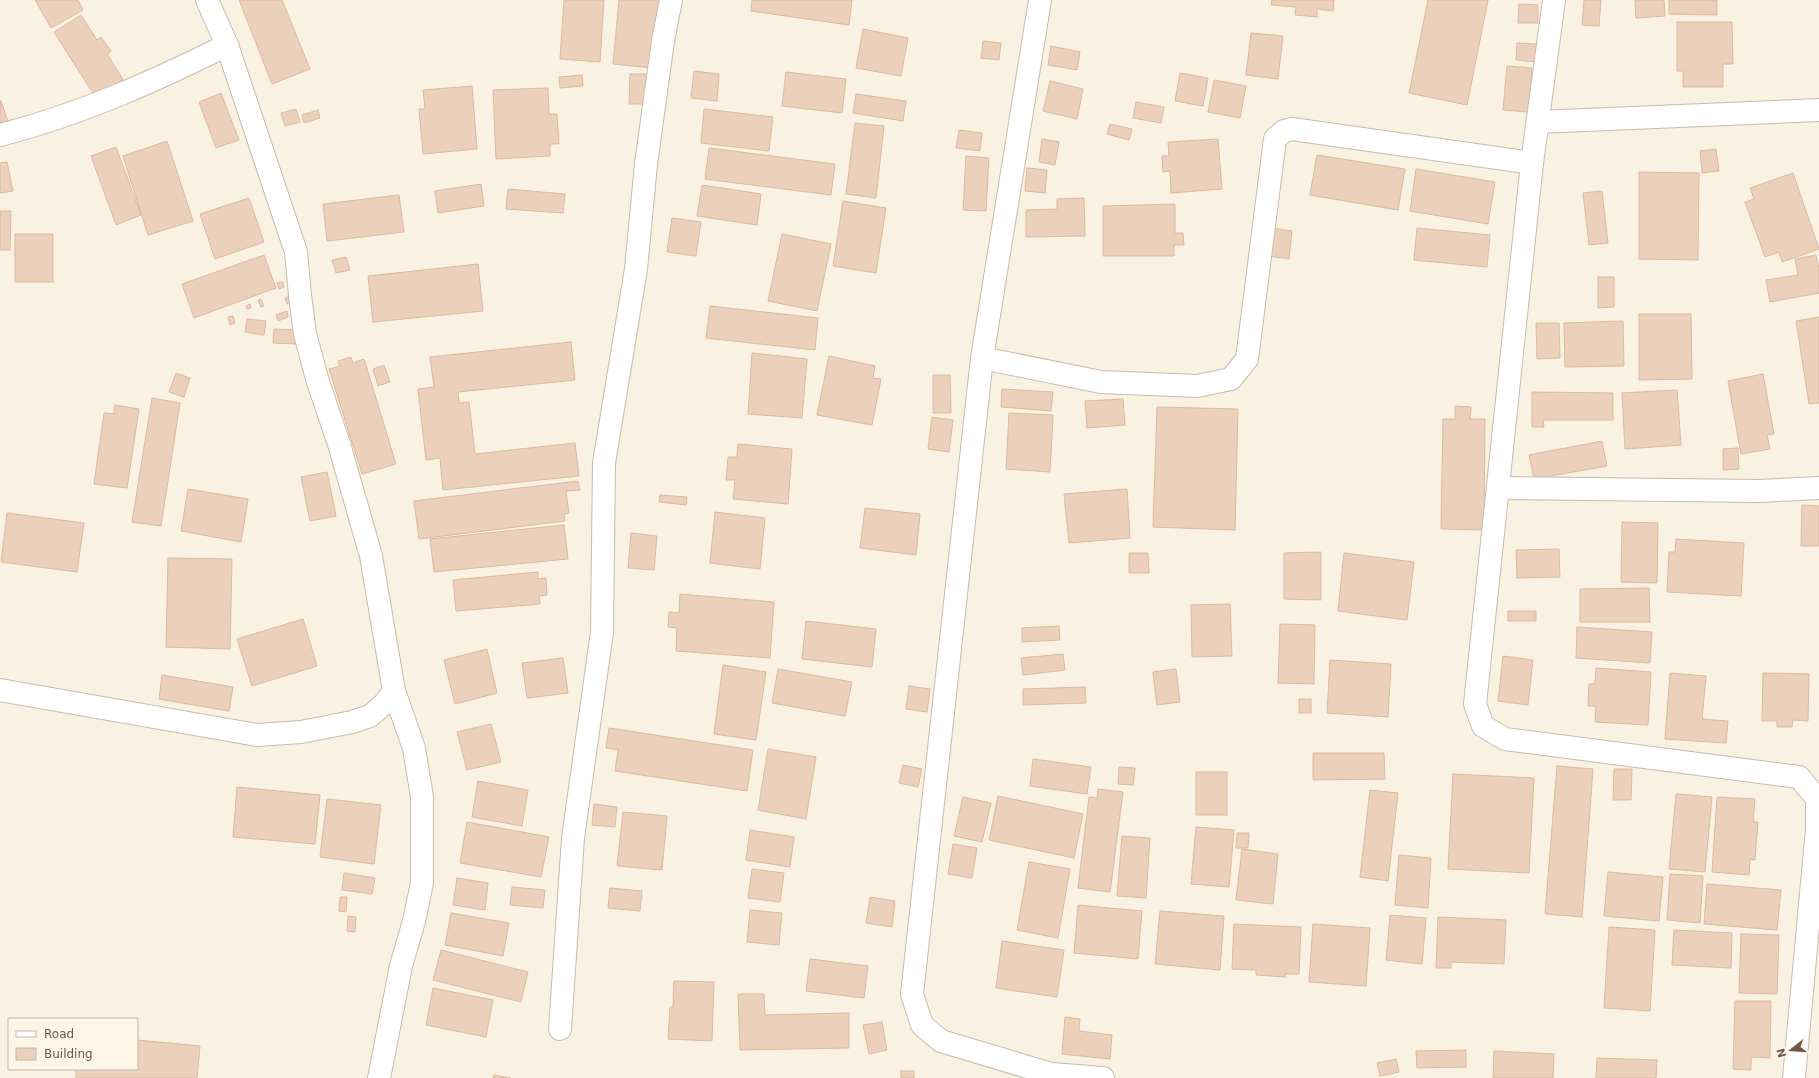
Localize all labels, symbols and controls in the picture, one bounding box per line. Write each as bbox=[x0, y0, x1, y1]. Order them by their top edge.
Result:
legend bbox=[8, 1018, 138, 1070]
text: Road bbox=[44, 1027, 74, 1041]
north arrow bbox=[1771, 1030, 1811, 1070]
text: N bbox=[1774, 1046, 1789, 1059]
text: Building bbox=[44, 1047, 93, 1061]

